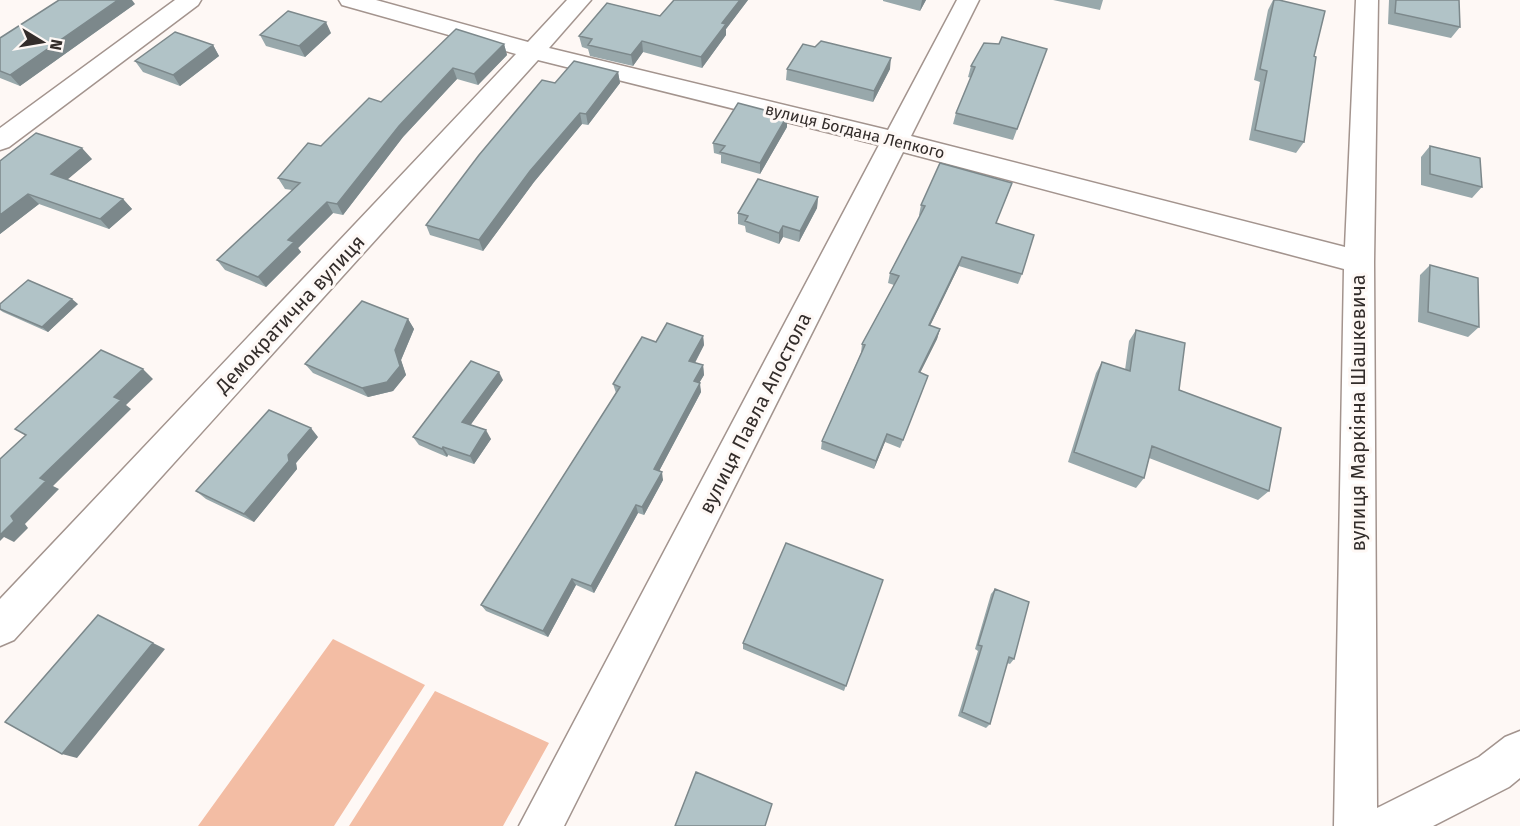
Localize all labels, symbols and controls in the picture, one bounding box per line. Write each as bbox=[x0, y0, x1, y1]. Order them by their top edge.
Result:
north arrow bbox=[12, 12, 72, 72]
text: N bbox=[46, 38, 67, 52]
street label: вулиця Богдана Лепкого bbox=[763, 99, 947, 163]
street label: Демократична вулиця bbox=[210, 230, 370, 399]
street label: вулиця Маркіяна Шашкевича bbox=[1346, 274, 1370, 552]
street label: вулиця Павла Апостола bbox=[694, 309, 816, 517]

